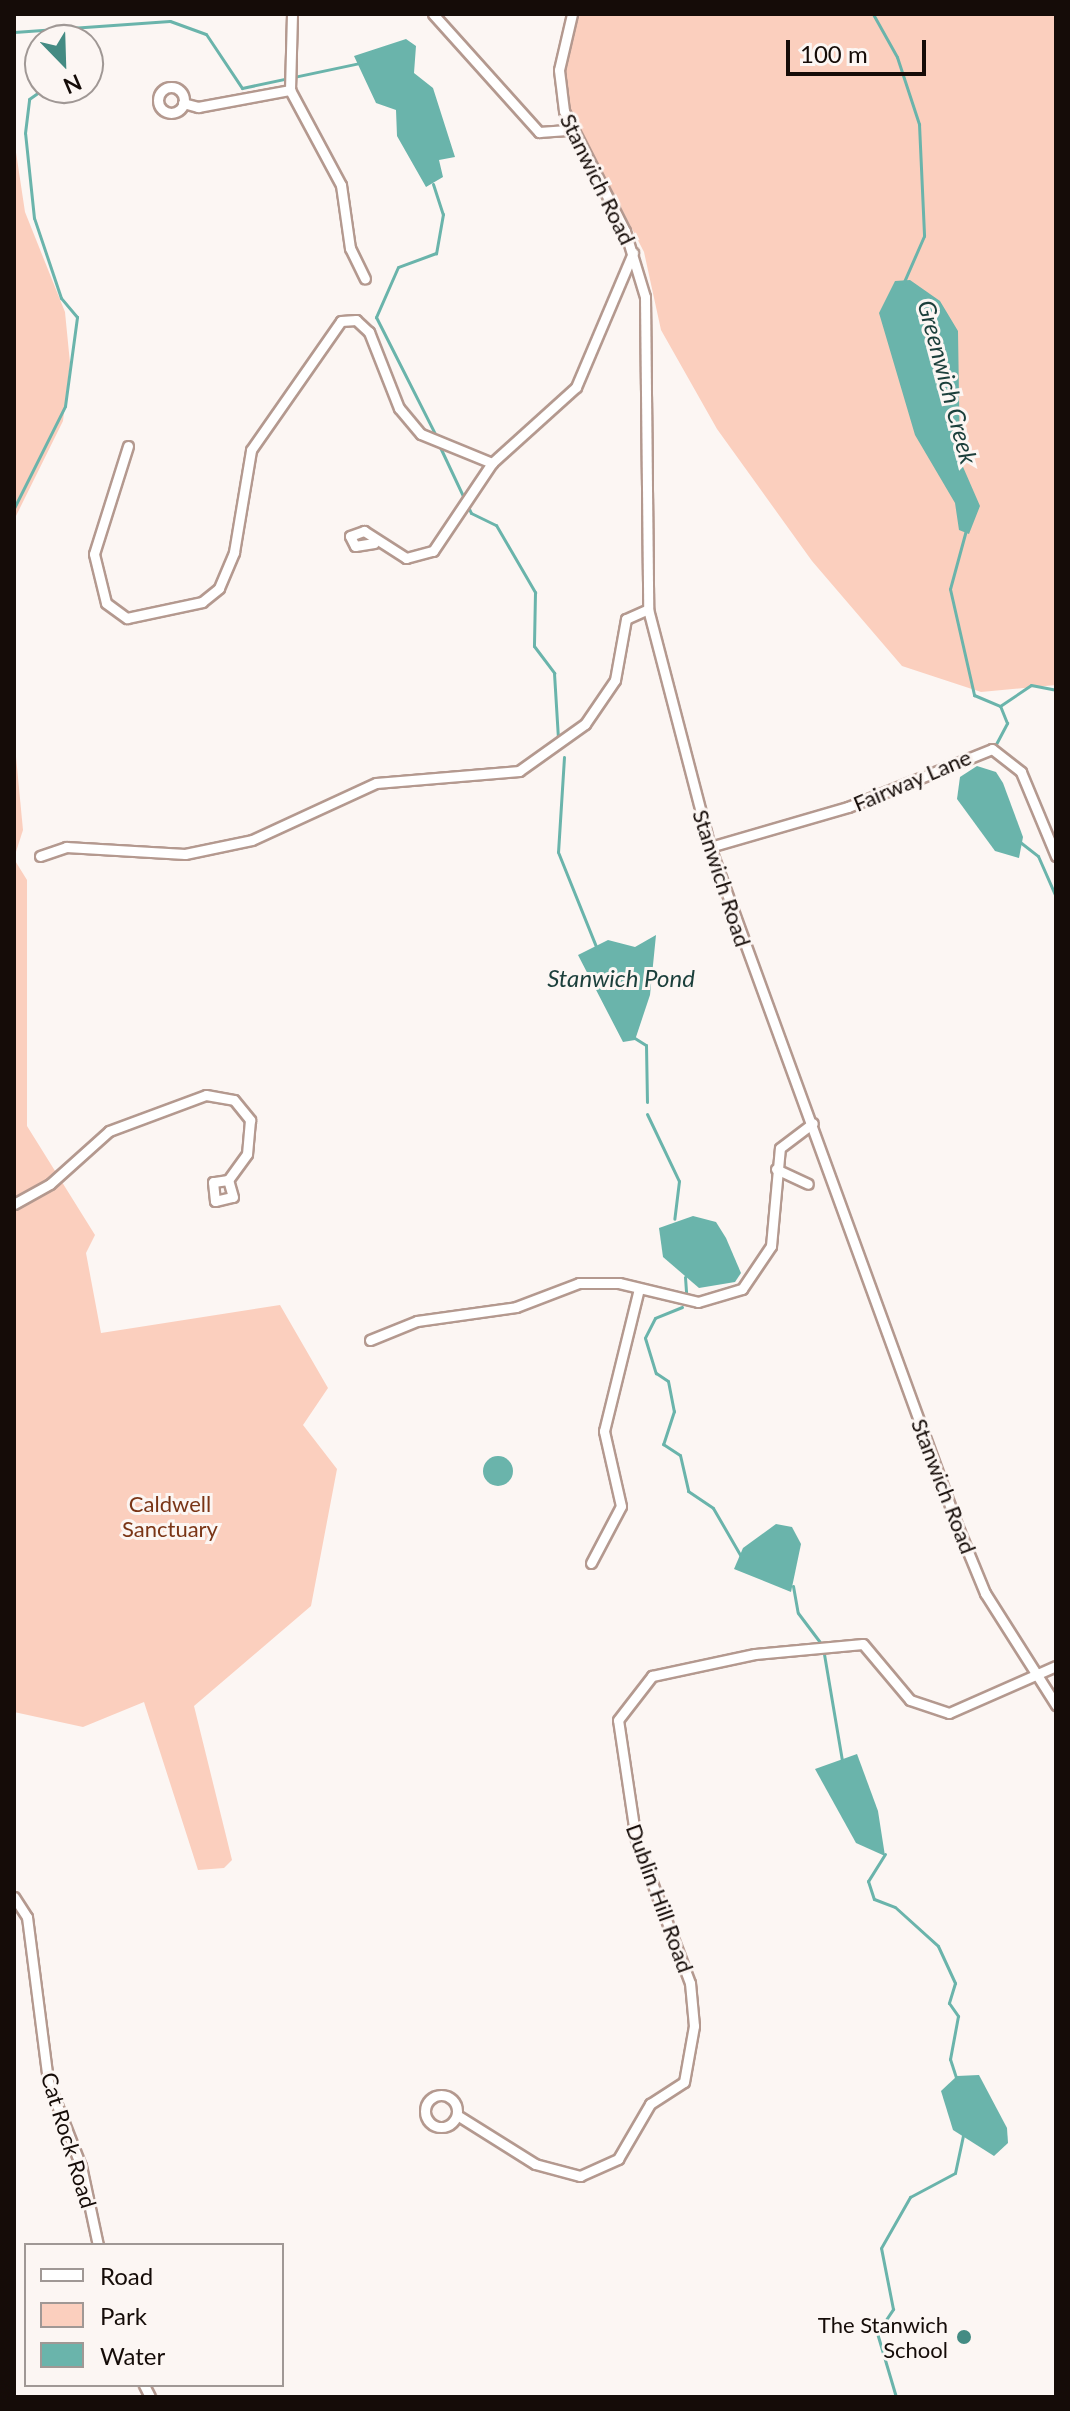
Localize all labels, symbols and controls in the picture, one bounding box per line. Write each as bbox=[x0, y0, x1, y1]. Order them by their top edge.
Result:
north arrow bbox=[24, 24, 104, 104]
scale bar bbox=[790, 24, 930, 74]
text: 100 m bbox=[800, 39, 868, 68]
text: N bbox=[60, 69, 86, 100]
street label: Stanwich Road bbox=[555, 109, 641, 249]
water label: Greenwich Creek bbox=[912, 297, 984, 467]
street label: Fairway Lane bbox=[849, 743, 975, 817]
street label: Stanwich Road bbox=[687, 806, 757, 950]
water label: Stanwich Pond bbox=[547, 964, 695, 992]
street label: Stanwich Road bbox=[906, 1415, 982, 1557]
park label: Caldwell Sanctuary bbox=[122, 1490, 218, 1542]
street label: Dublin Hill Road bbox=[621, 1820, 699, 1976]
street label: Cat Rock Road bbox=[36, 2069, 102, 2211]
legend bbox=[24, 2243, 284, 2387]
text: Road bbox=[100, 2261, 153, 2290]
text: Park bbox=[100, 2301, 147, 2330]
place label: The Stanwich School bbox=[818, 2311, 948, 2362]
marker: The Stanwich School bbox=[955, 2328, 973, 2346]
text: Water bbox=[100, 2341, 165, 2370]

